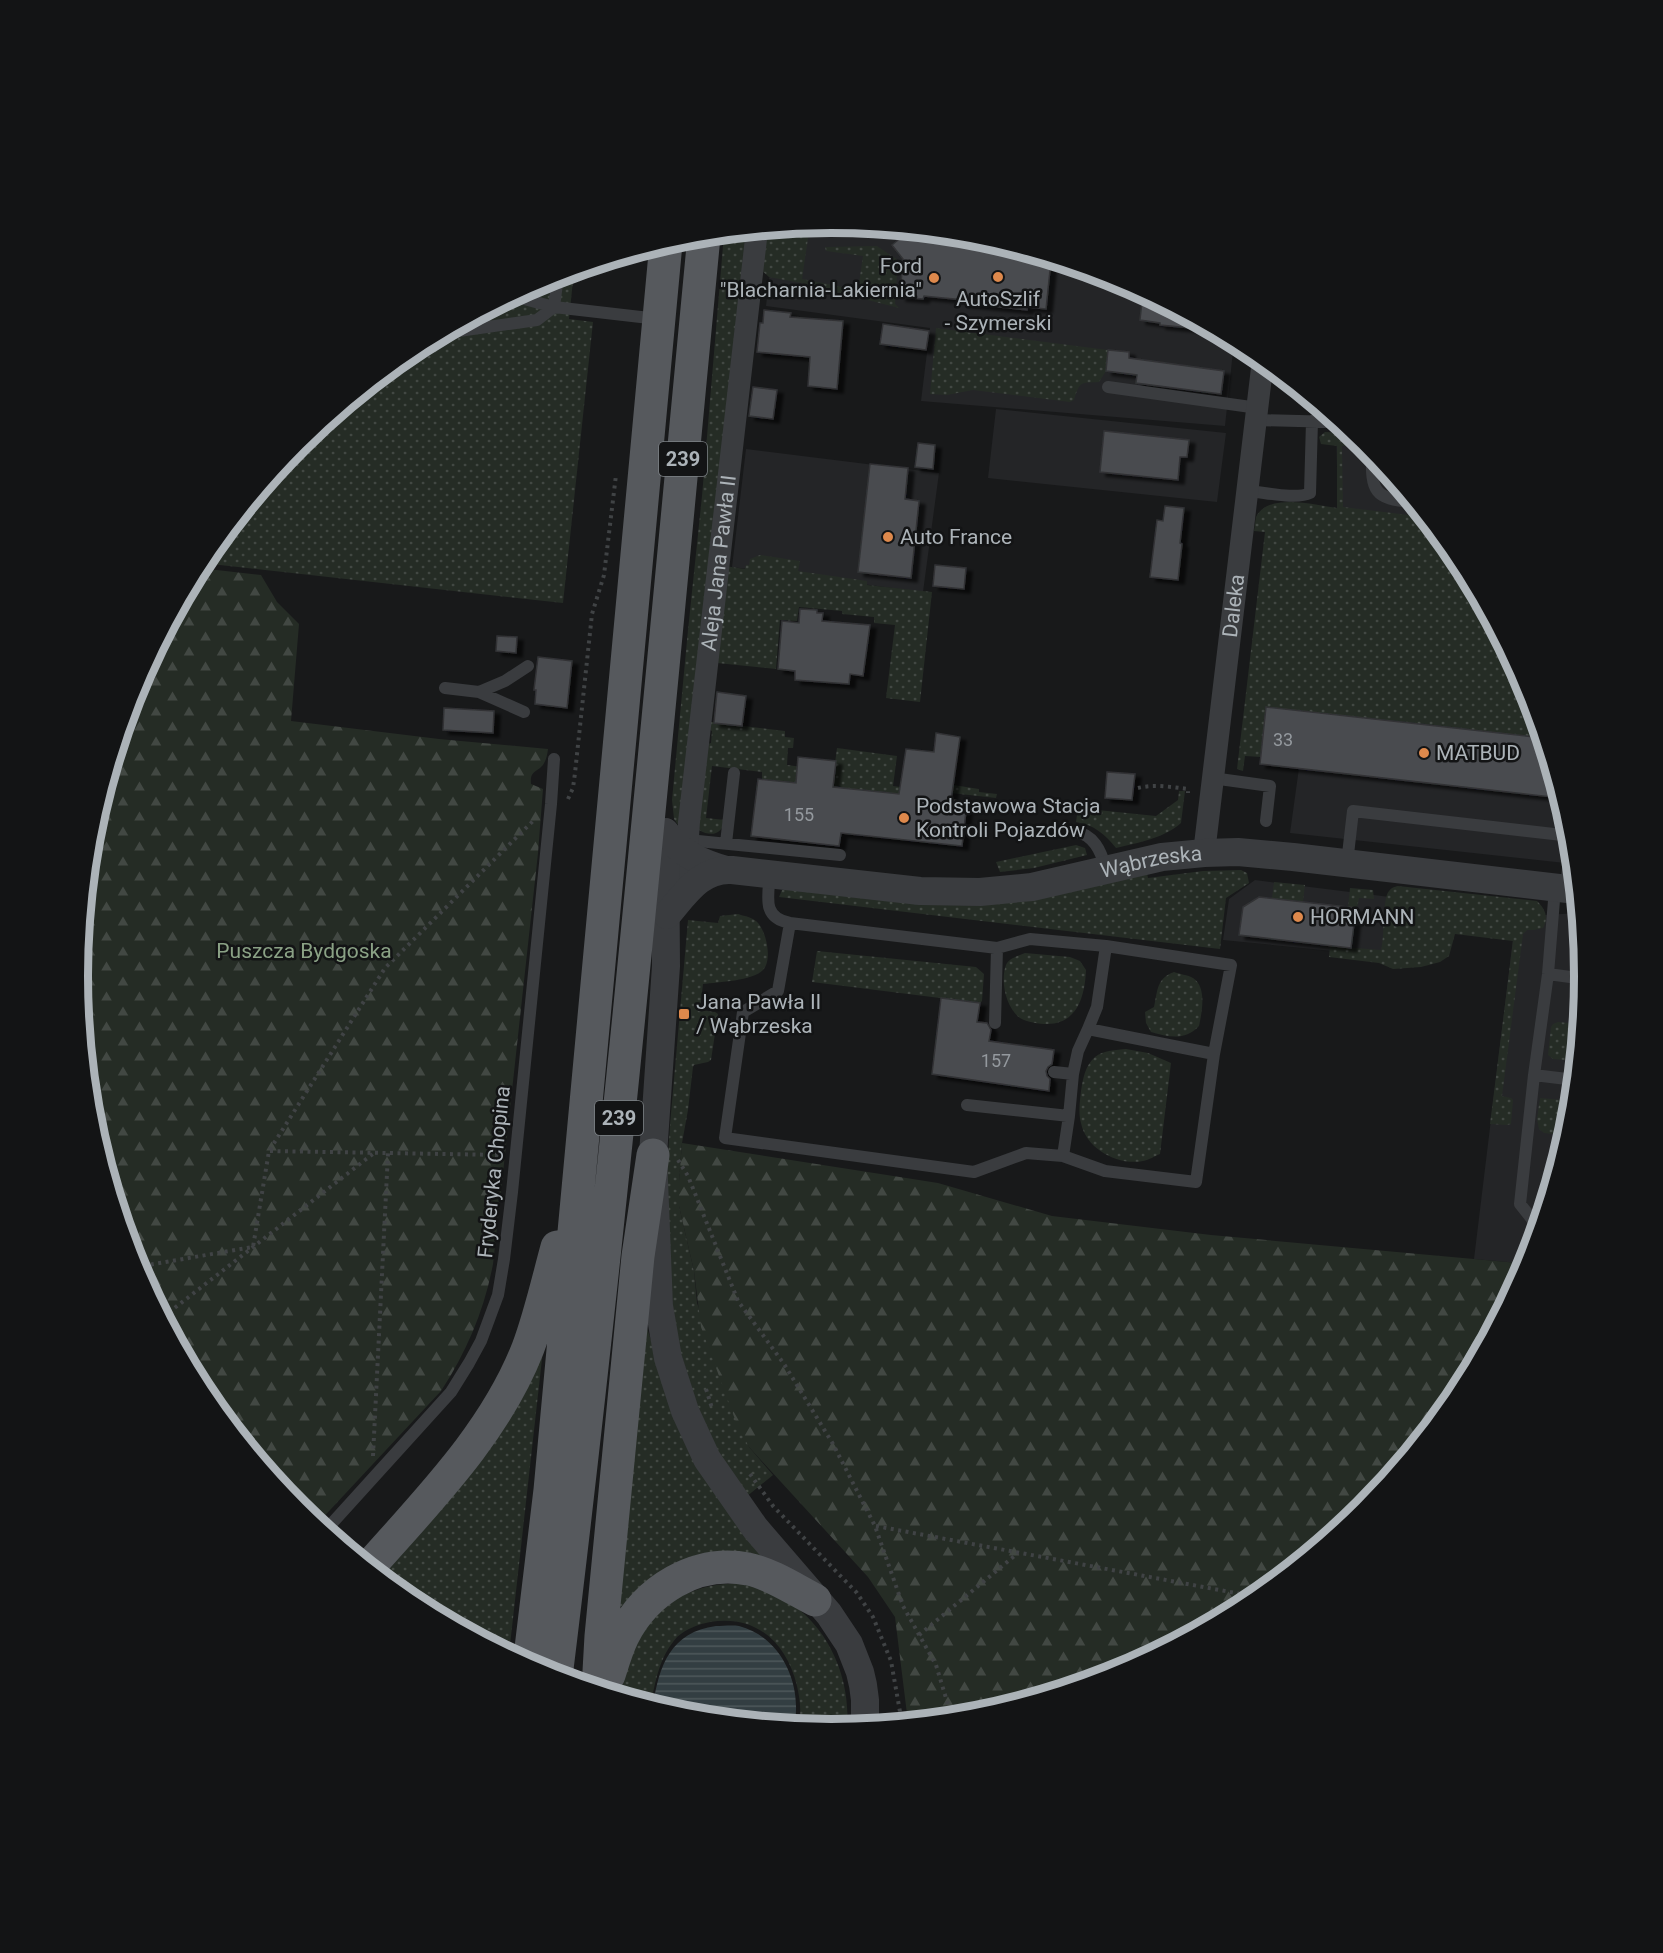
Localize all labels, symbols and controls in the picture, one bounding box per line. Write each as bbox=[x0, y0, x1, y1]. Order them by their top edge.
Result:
place label: Ford "Blacharnia-Lakiernia" bbox=[720, 254, 922, 302]
marker: AutoSzlif - Szymerski bbox=[991, 270, 1005, 284]
marker: Ford "Blacharnia-Lakiernia" bbox=[927, 271, 941, 285]
place label: AutoSzlif - Szymerski bbox=[944, 287, 1052, 335]
road number: 239 bbox=[659, 442, 707, 476]
street label: Aleja Jana Pawła II bbox=[697, 474, 741, 652]
place label: Auto France bbox=[900, 525, 1012, 549]
marker: Auto France bbox=[881, 530, 895, 544]
street label: Daleka bbox=[1218, 573, 1249, 639]
house number: 33 bbox=[1273, 729, 1293, 750]
place label: MATBUD bbox=[1436, 741, 1520, 765]
marker: MATBUD bbox=[1417, 746, 1431, 760]
place label: Podstawowa Stacja Kontroli Pojazdów bbox=[916, 794, 1100, 842]
house number: 155 bbox=[784, 804, 814, 825]
marker: Podstawowa Stacja Kontroli Pojazdów bbox=[897, 811, 911, 825]
street label: Wąbrzeska bbox=[1098, 841, 1203, 883]
place label: HORMANN bbox=[1310, 905, 1415, 929]
marker: HORMANN bbox=[1291, 910, 1305, 924]
park label: Puszcza Bydgoska bbox=[216, 939, 392, 963]
place label: Jana Pawła II / Wąbrzeska bbox=[696, 990, 821, 1038]
marker: Jana Pawła II / Wąbrzeska bbox=[677, 1007, 691, 1021]
house number: 157 bbox=[981, 1050, 1011, 1071]
street label: Fryderyka Chopina bbox=[473, 1085, 515, 1259]
road number: 239 bbox=[595, 1101, 643, 1135]

